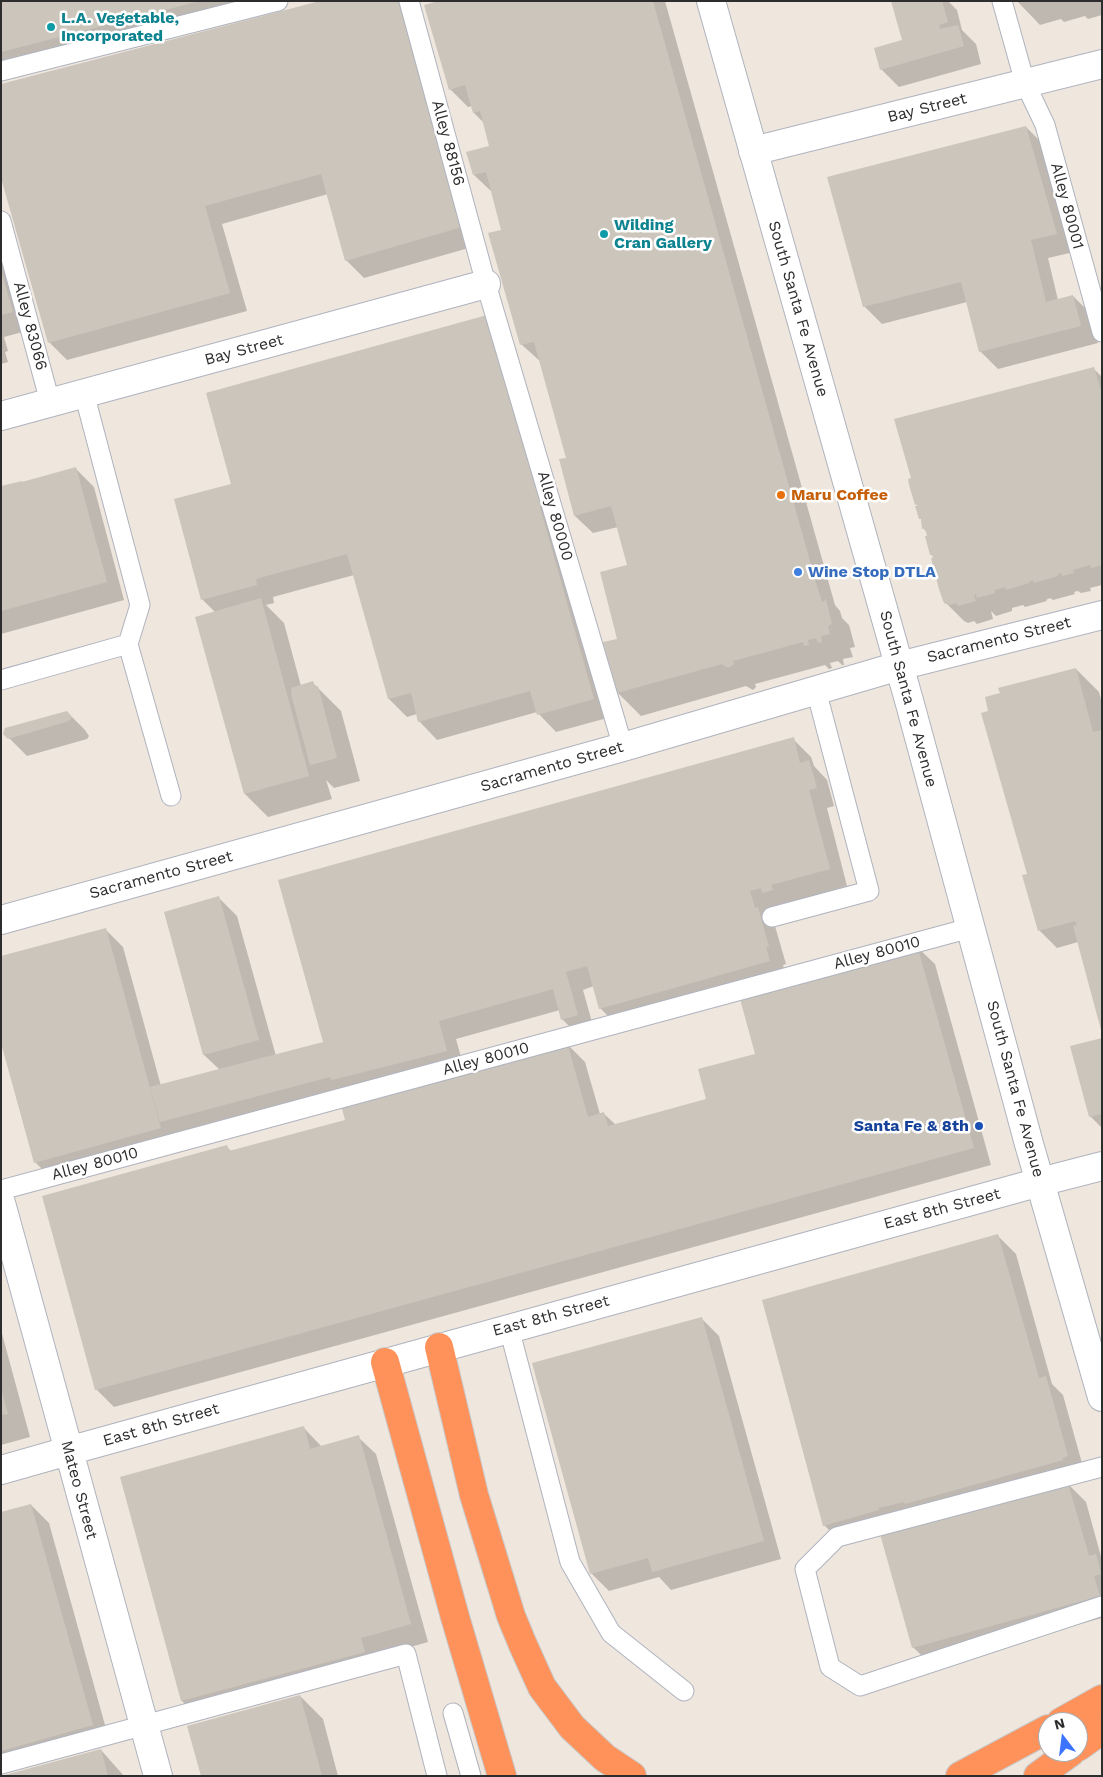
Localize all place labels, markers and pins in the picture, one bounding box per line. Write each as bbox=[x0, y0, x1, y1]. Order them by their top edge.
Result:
place label: L.A. Vegetable, Incorporated bbox=[61, 8, 179, 46]
marker: L.A. Vegetable, Incorporated bbox=[45, 21, 57, 33]
place label: Wilding Cran Gallery bbox=[614, 215, 712, 253]
marker: Wilding Cran Gallery bbox=[598, 228, 610, 240]
place label: Maru Coffee bbox=[791, 485, 888, 505]
marker: Maru Coffee bbox=[775, 489, 787, 501]
place label: Wine Stop DTLA bbox=[808, 562, 936, 582]
marker: Wine Stop DTLA bbox=[792, 566, 804, 578]
place label: Santa Fe & 8th bbox=[854, 1116, 969, 1136]
marker: Santa Fe & 8th bbox=[973, 1120, 985, 1132]

